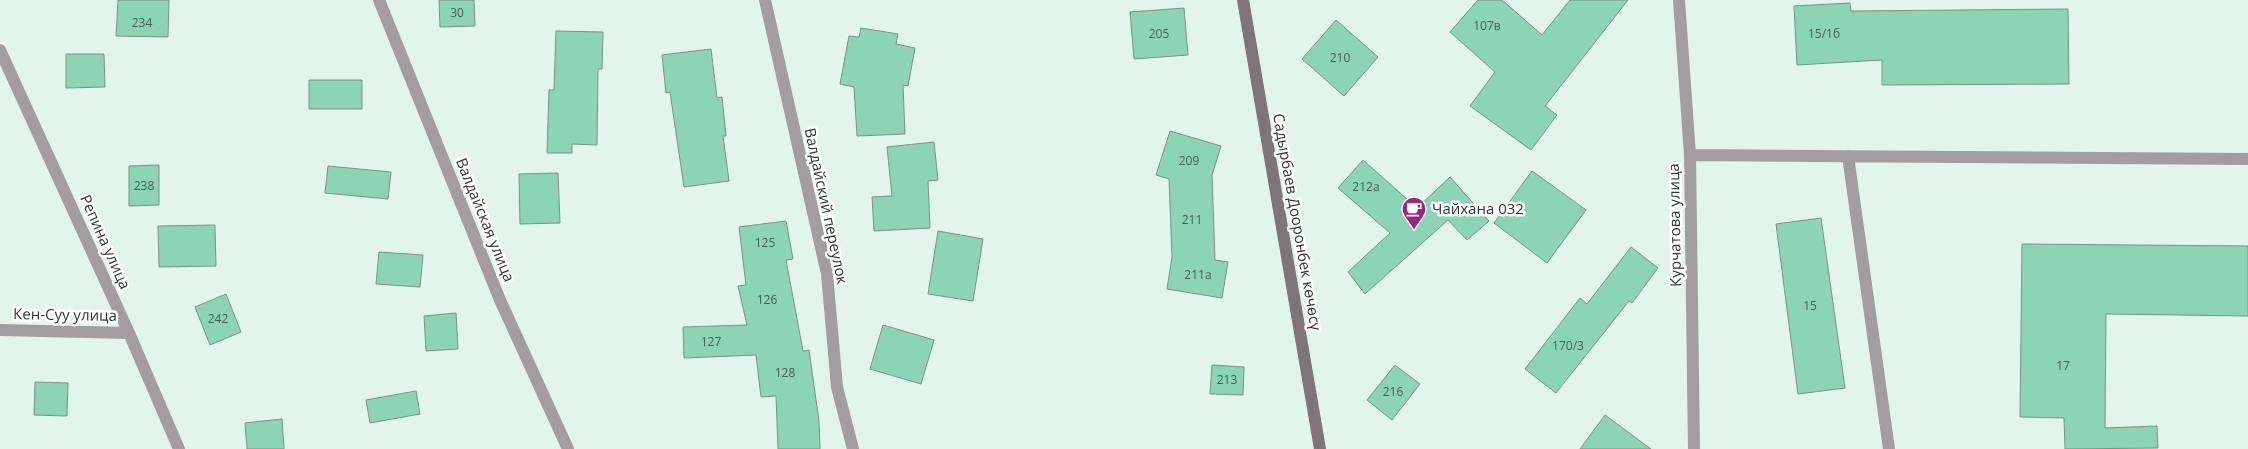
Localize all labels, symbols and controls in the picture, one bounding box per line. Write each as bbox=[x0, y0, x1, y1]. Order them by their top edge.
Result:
house number: 30 bbox=[450, 4, 464, 21]
house number: 234 bbox=[132, 14, 152, 31]
house number: 107в bbox=[1473, 17, 1501, 34]
house number: 205 bbox=[1149, 25, 1169, 42]
house number: 15/1б bbox=[1808, 25, 1840, 42]
house number: 210 bbox=[1330, 49, 1350, 66]
street label: Садырбаев Дооронбек көчөсү bbox=[1269, 112, 1327, 332]
street label: Валдайский переулок bbox=[801, 126, 853, 286]
house number: 209 bbox=[1179, 152, 1199, 169]
street label: Валдайская улица bbox=[452, 155, 520, 285]
street label: Курчатова улица bbox=[1663, 163, 1685, 287]
house number: 238 bbox=[134, 177, 154, 194]
house number: 212а bbox=[1352, 178, 1380, 195]
street label: Репина улица bbox=[76, 191, 136, 292]
cafe icon: Чайхана 032 bbox=[1401, 196, 1427, 230]
place label: Чайхана 032 bbox=[1432, 198, 1524, 218]
house number: 211 bbox=[1182, 211, 1202, 228]
house number: 125 bbox=[755, 234, 775, 251]
house number: 211а bbox=[1184, 266, 1212, 283]
house number: 126 bbox=[757, 291, 777, 308]
house number: 15 bbox=[1803, 297, 1817, 314]
street label: Кен-Суу улица bbox=[13, 303, 117, 325]
house number: 242 bbox=[208, 310, 228, 327]
house number: 127 bbox=[701, 333, 721, 350]
house number: 170/3 bbox=[1552, 337, 1584, 354]
house number: 17 bbox=[2056, 357, 2070, 374]
house number: 128 bbox=[775, 364, 795, 381]
house number: 213 bbox=[1217, 371, 1237, 388]
house number: 216 bbox=[1383, 383, 1403, 400]

